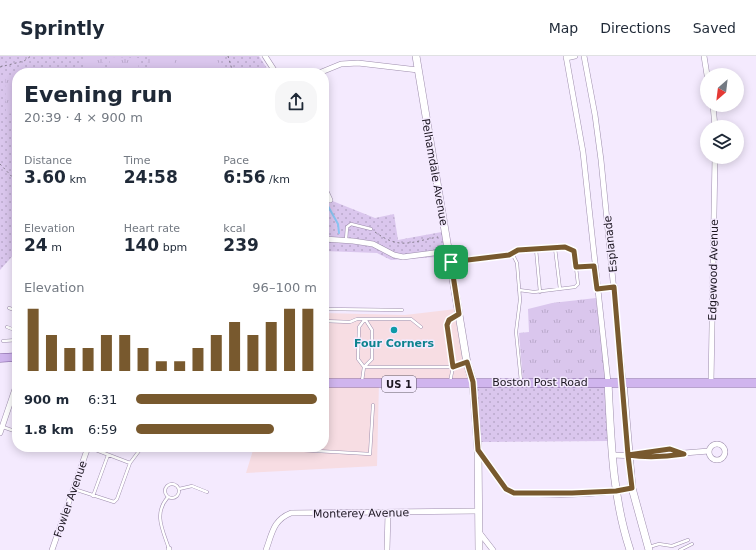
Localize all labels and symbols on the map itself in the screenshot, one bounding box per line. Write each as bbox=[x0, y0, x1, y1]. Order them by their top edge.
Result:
north arrow bbox=[700, 68, 744, 112]
street label: Pelhamdale Avenue bbox=[419, 118, 450, 227]
street label: Esplanade bbox=[601, 215, 620, 273]
street label: Edgewood Avenue bbox=[706, 219, 721, 321]
pin bbox=[434, 245, 468, 279]
marker: Four Corners bbox=[389, 325, 399, 335]
place label: Four Corners bbox=[354, 337, 434, 350]
road number: US 1 bbox=[382, 376, 416, 392]
street label: Boston Post Road bbox=[492, 376, 588, 389]
street label: Fowler Avenue bbox=[51, 459, 90, 539]
street label: Monterey Avenue bbox=[313, 506, 409, 521]

